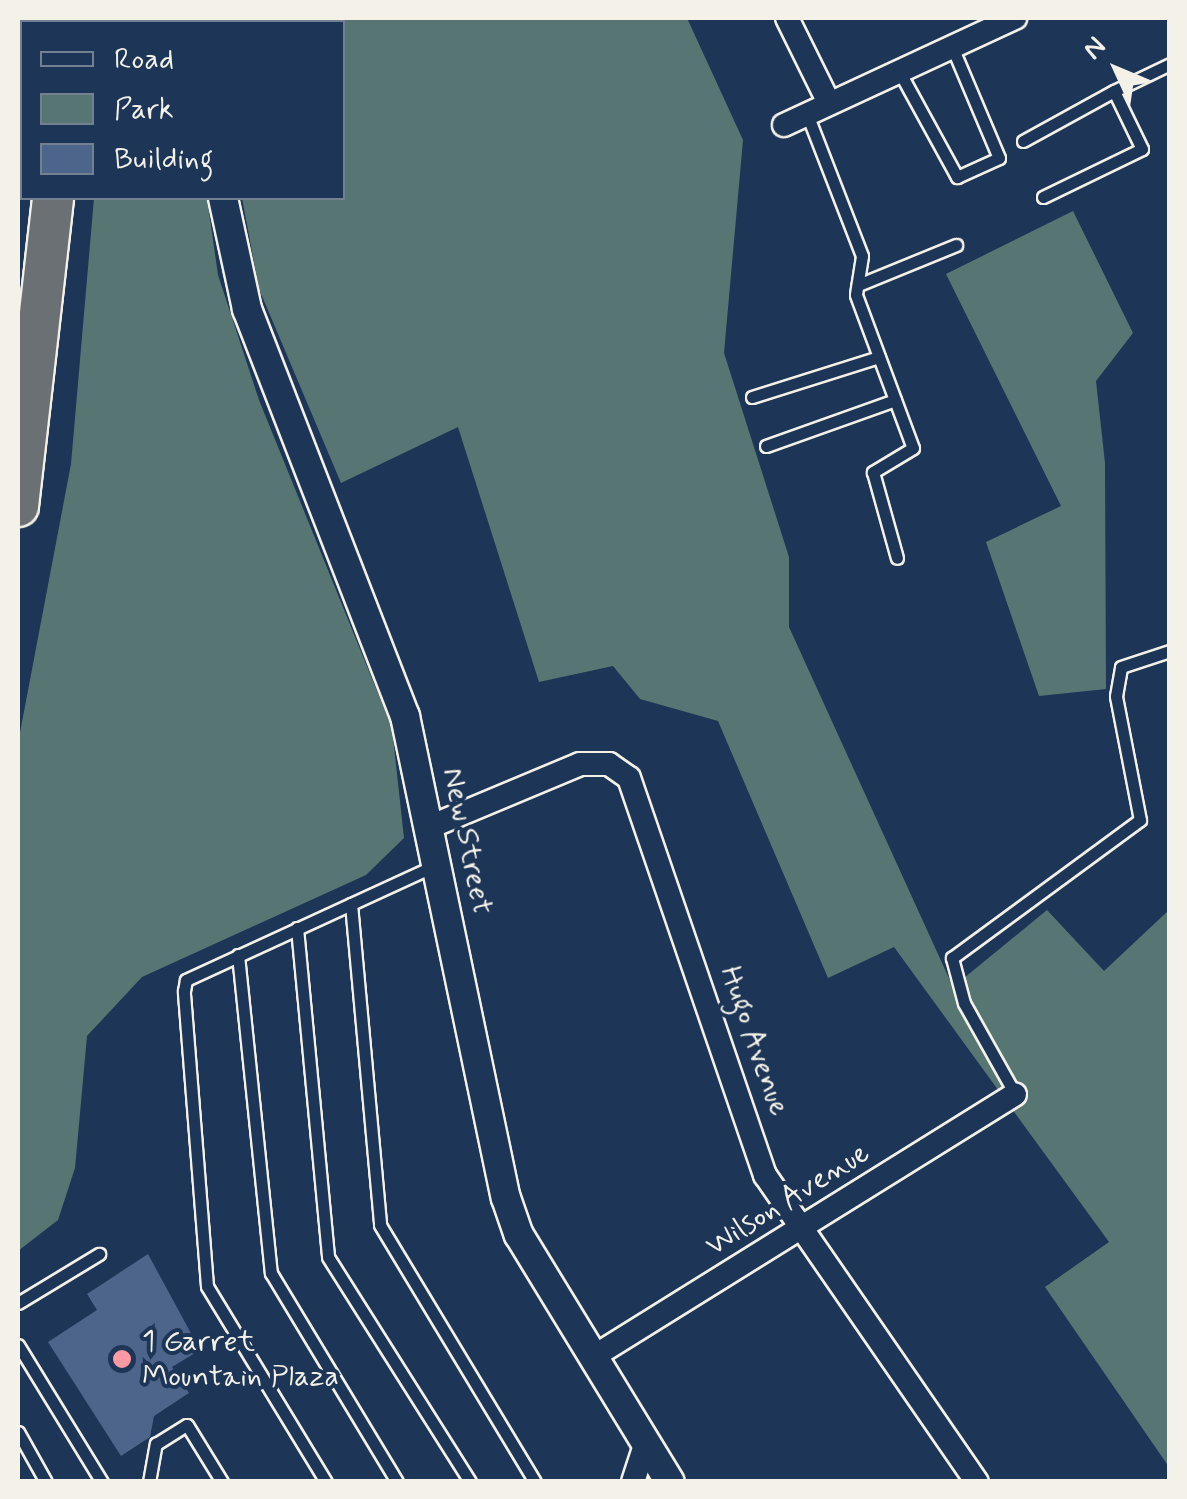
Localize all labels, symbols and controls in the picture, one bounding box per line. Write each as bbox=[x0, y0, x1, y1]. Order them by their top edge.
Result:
legend bbox=[20, 20, 345, 200]
north arrow bbox=[1067, 20, 1167, 120]
text: N bbox=[1075, 29, 1115, 68]
text: Road bbox=[114, 40, 174, 79]
text: Park bbox=[114, 90, 174, 129]
text: Building bbox=[114, 140, 213, 179]
street label: New Street bbox=[434, 765, 500, 917]
street label: Hugo Avenue bbox=[711, 959, 797, 1123]
street label: Wilson Avenue bbox=[701, 1136, 875, 1264]
place label: 1 Garret Mountain Plaza bbox=[142, 1324, 341, 1394]
marker: 1 Garret Mountain Plaza bbox=[111, 1348, 133, 1370]

